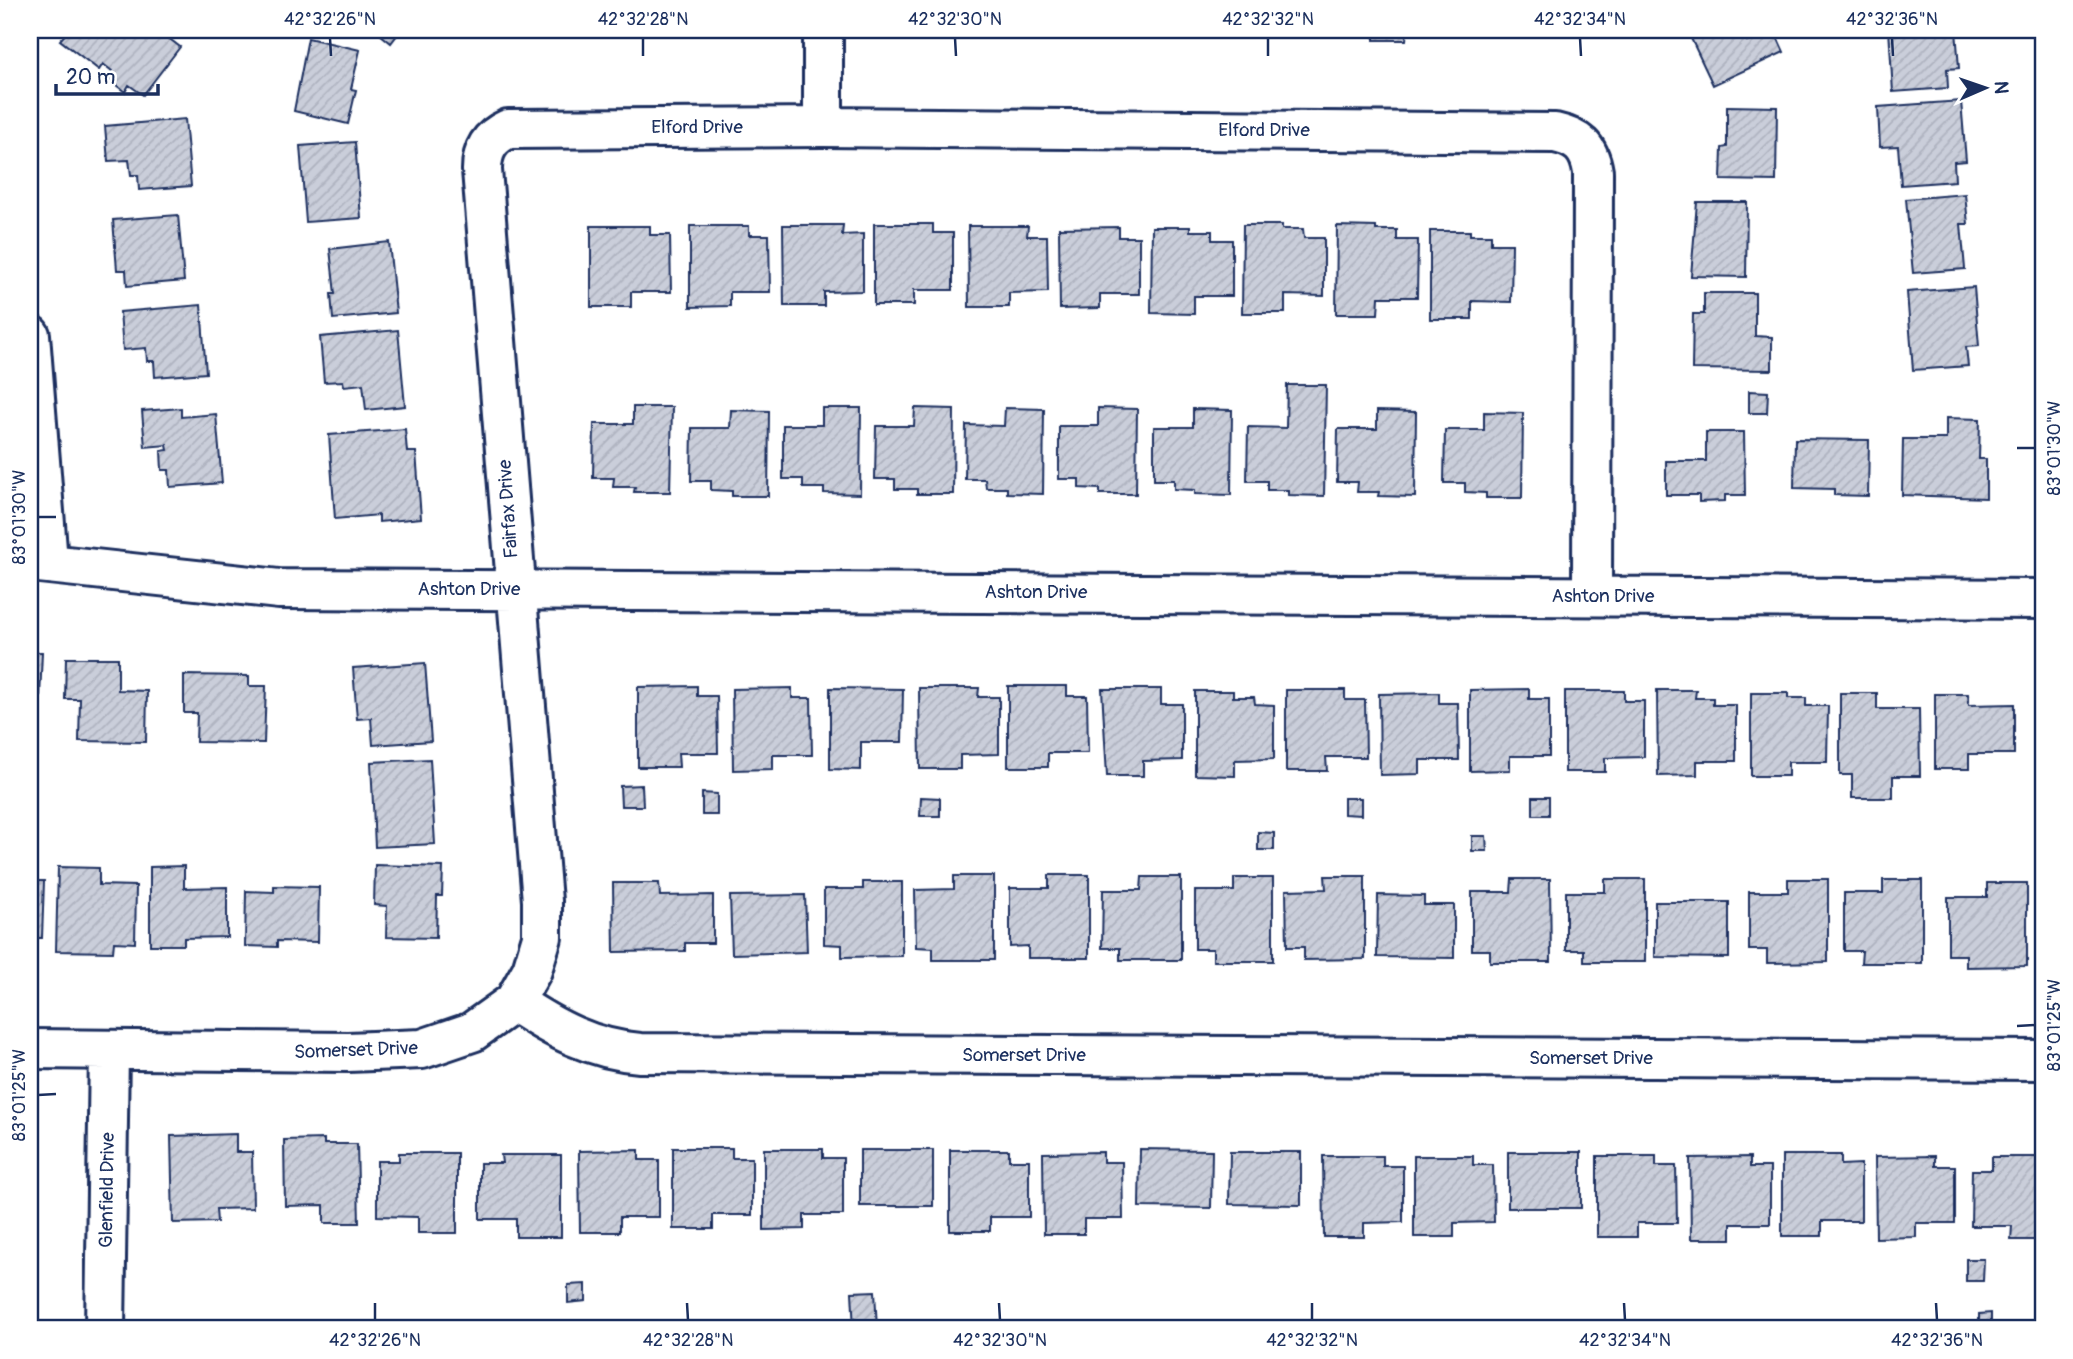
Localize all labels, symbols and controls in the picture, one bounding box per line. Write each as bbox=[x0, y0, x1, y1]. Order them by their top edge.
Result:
text: 42°32'26"N bbox=[284, 8, 376, 31]
text: 42°32'28"N bbox=[598, 8, 688, 31]
text: 42°32'30"N bbox=[908, 8, 1002, 31]
text: 42°32'32"N bbox=[1222, 8, 1314, 31]
text: 42°32'34"N bbox=[1534, 8, 1626, 31]
text: 42°32'36"N bbox=[1846, 8, 1938, 31]
scale bar bbox=[56, 52, 158, 96]
north arrow bbox=[1951, 52, 2021, 122]
text: 20 m bbox=[66, 64, 115, 91]
text: N bbox=[1989, 81, 2013, 94]
street label: Elford Drive bbox=[651, 115, 743, 139]
street label: Elford Drive bbox=[1218, 118, 1310, 142]
text: 83°01'30"W bbox=[2043, 401, 2066, 495]
street label: Fairfax Drive bbox=[493, 458, 523, 559]
text: 83°01'30"W bbox=[8, 470, 31, 564]
street label: Ashton Drive bbox=[418, 577, 521, 601]
street label: Ashton Drive bbox=[985, 580, 1088, 604]
street label: Ashton Drive bbox=[1552, 584, 1655, 608]
text: 83°01'25"W bbox=[2043, 979, 2066, 1071]
street label: Somerset Drive bbox=[294, 1036, 419, 1064]
street label: Somerset Drive bbox=[962, 1043, 1087, 1067]
street label: Somerset Drive bbox=[1529, 1046, 1654, 1070]
text: 83°01'25"W bbox=[8, 1049, 31, 1141]
street label: Glenfield Drive bbox=[94, 1131, 120, 1248]
text: 42°32'26"N bbox=[329, 1329, 421, 1352]
text: 42°32'28"N bbox=[643, 1329, 733, 1352]
text: 42°32'30"N bbox=[953, 1329, 1047, 1352]
text: 42°32'32"N bbox=[1266, 1329, 1358, 1352]
text: 42°32'34"N bbox=[1579, 1329, 1671, 1352]
text: 42°32'36"N bbox=[1891, 1329, 1983, 1352]

